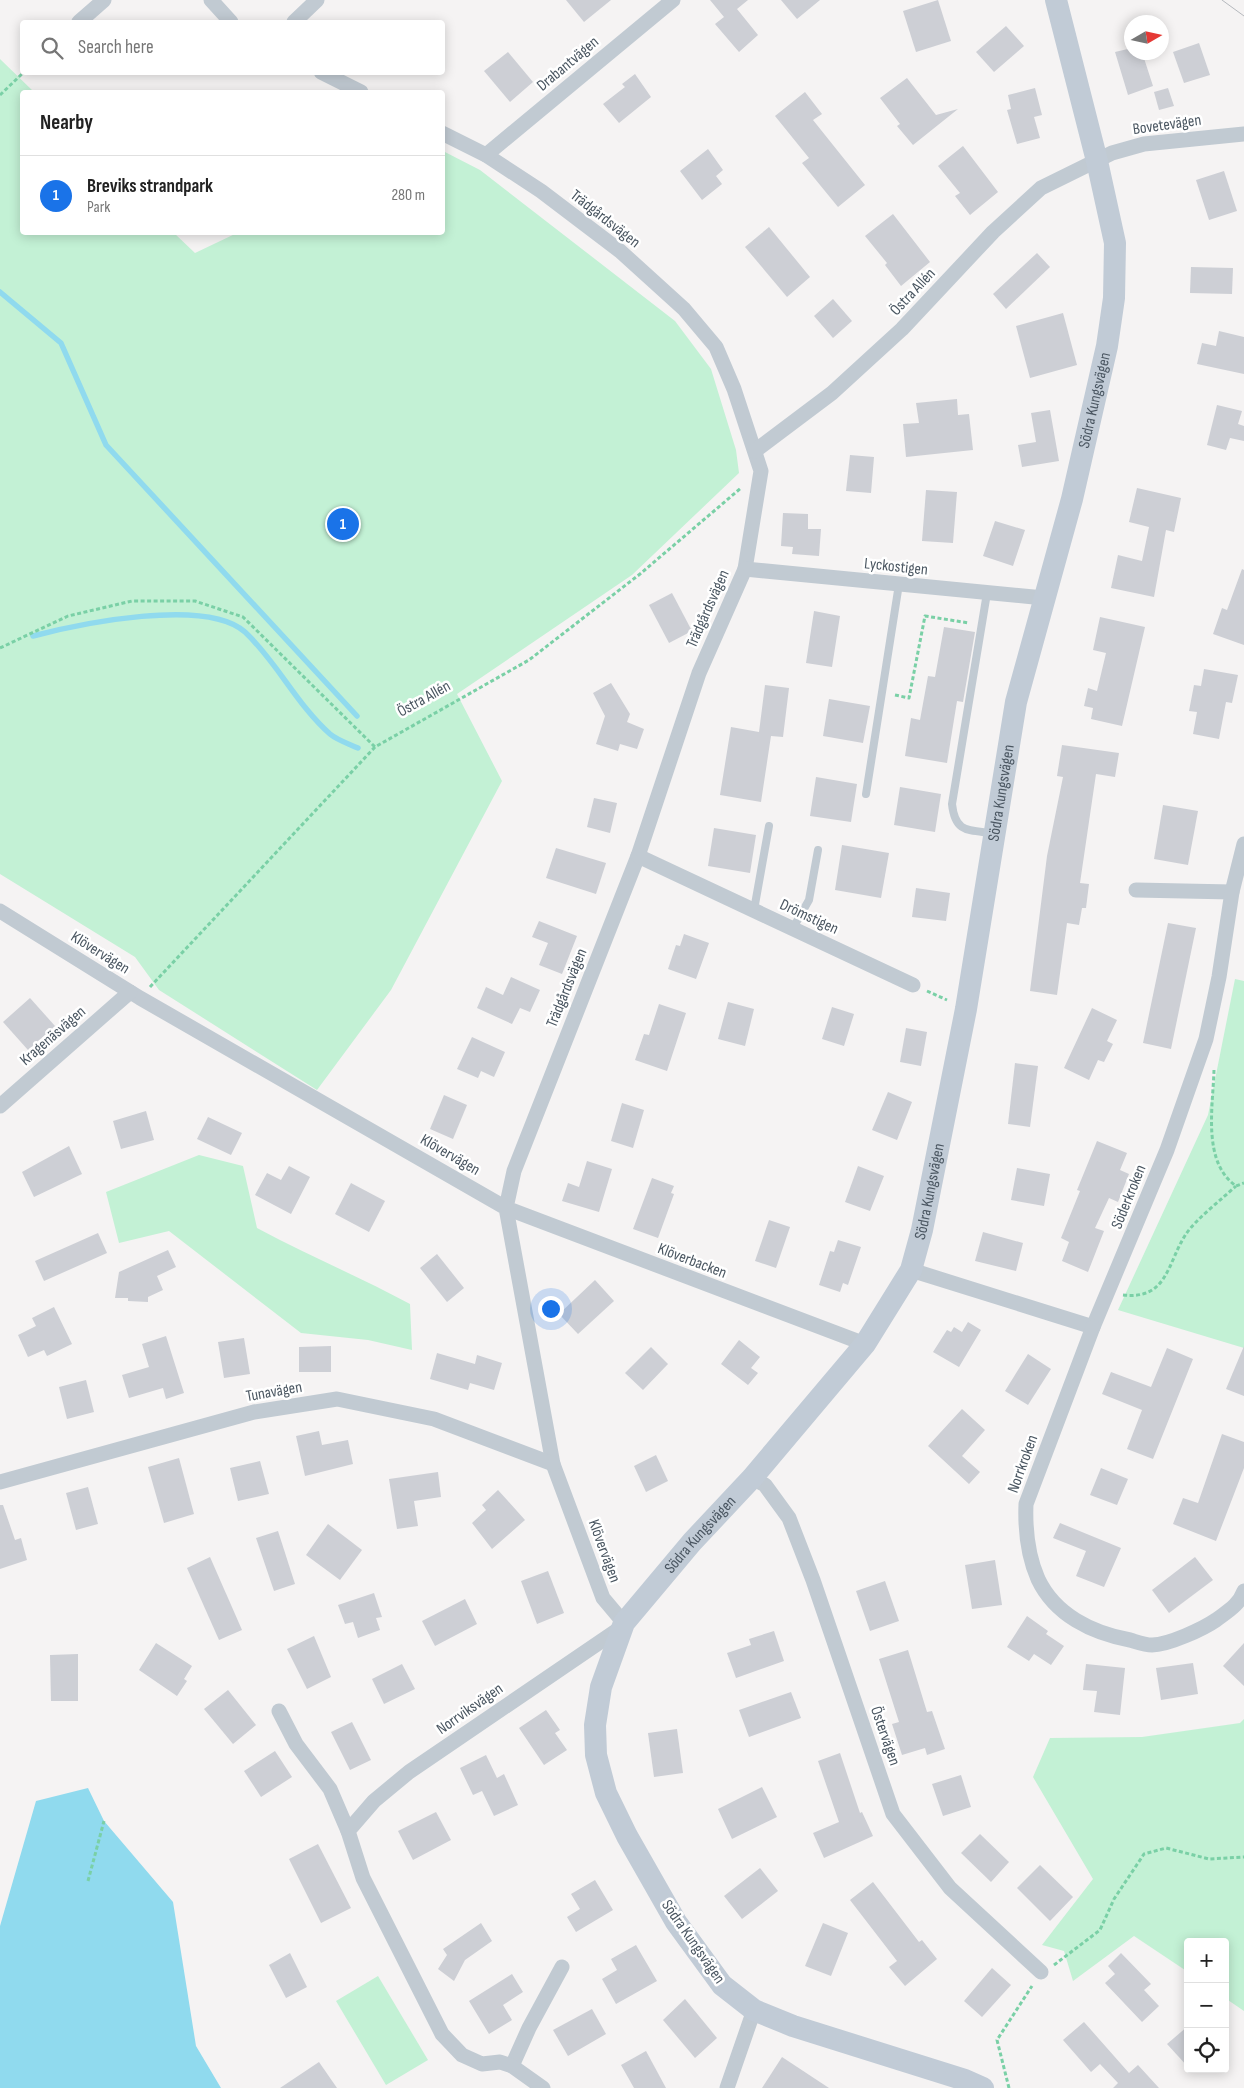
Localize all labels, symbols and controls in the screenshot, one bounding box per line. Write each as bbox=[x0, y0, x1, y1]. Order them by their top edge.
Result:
north arrow bbox=[1124, 15, 1169, 60]
search box bbox=[20, 20, 445, 75]
street label: Drabantvägen bbox=[533, 33, 603, 95]
icon: search bbox=[38, 34, 66, 62]
text: Search here bbox=[78, 36, 154, 59]
text: Nearby bbox=[40, 110, 93, 135]
street label: Bovetevägen bbox=[1132, 111, 1202, 139]
text: Breviks strandpark bbox=[87, 175, 213, 198]
text: 1 bbox=[53, 186, 59, 205]
text: 280 m bbox=[391, 186, 425, 205]
street label: Trädgårdsvägen bbox=[566, 186, 644, 252]
text: Park bbox=[87, 198, 110, 217]
street label: Östra Allén bbox=[886, 264, 940, 320]
street label: Södra Kungsvägen bbox=[1074, 351, 1115, 450]
pin: 1 bbox=[327, 505, 359, 543]
street label: Lyckostigen bbox=[863, 554, 929, 580]
street label: Trädgårdsvägen bbox=[682, 567, 734, 651]
street label: Östra Allén bbox=[394, 677, 454, 721]
street label: Södra Kungsvägen bbox=[984, 743, 1018, 843]
street label: Drömstigen bbox=[777, 895, 841, 939]
street label: Klövervägen bbox=[67, 928, 133, 978]
street label: Trädgårdsvägen bbox=[543, 946, 591, 1030]
street label: Kragenäsvägen bbox=[16, 1002, 90, 1070]
street label: Klövervägen bbox=[417, 1130, 483, 1180]
street label: Södra Kungsvägen bbox=[910, 1142, 949, 1242]
street label: Söderkroken bbox=[1108, 1162, 1150, 1232]
street label: Klöverbacken bbox=[655, 1239, 729, 1283]
your location bbox=[538, 1296, 564, 1322]
street label: Tunavägen bbox=[244, 1378, 304, 1406]
street label: Norrkroken bbox=[1004, 1432, 1042, 1496]
street label: Södra Kungsvägen bbox=[660, 1492, 740, 1577]
street label: Klövervägen bbox=[584, 1517, 624, 1585]
street label: Norrviksvägen bbox=[433, 1679, 507, 1739]
street label: Östervägen bbox=[866, 1704, 904, 1768]
street label: Södra Kungsvägen bbox=[657, 1897, 729, 1987]
map controls bbox=[1184, 1938, 1229, 2073]
button: + bbox=[1184, 1938, 1229, 1983]
button: − bbox=[1184, 1983, 1229, 2028]
button: locate bbox=[1184, 2028, 1229, 2073]

